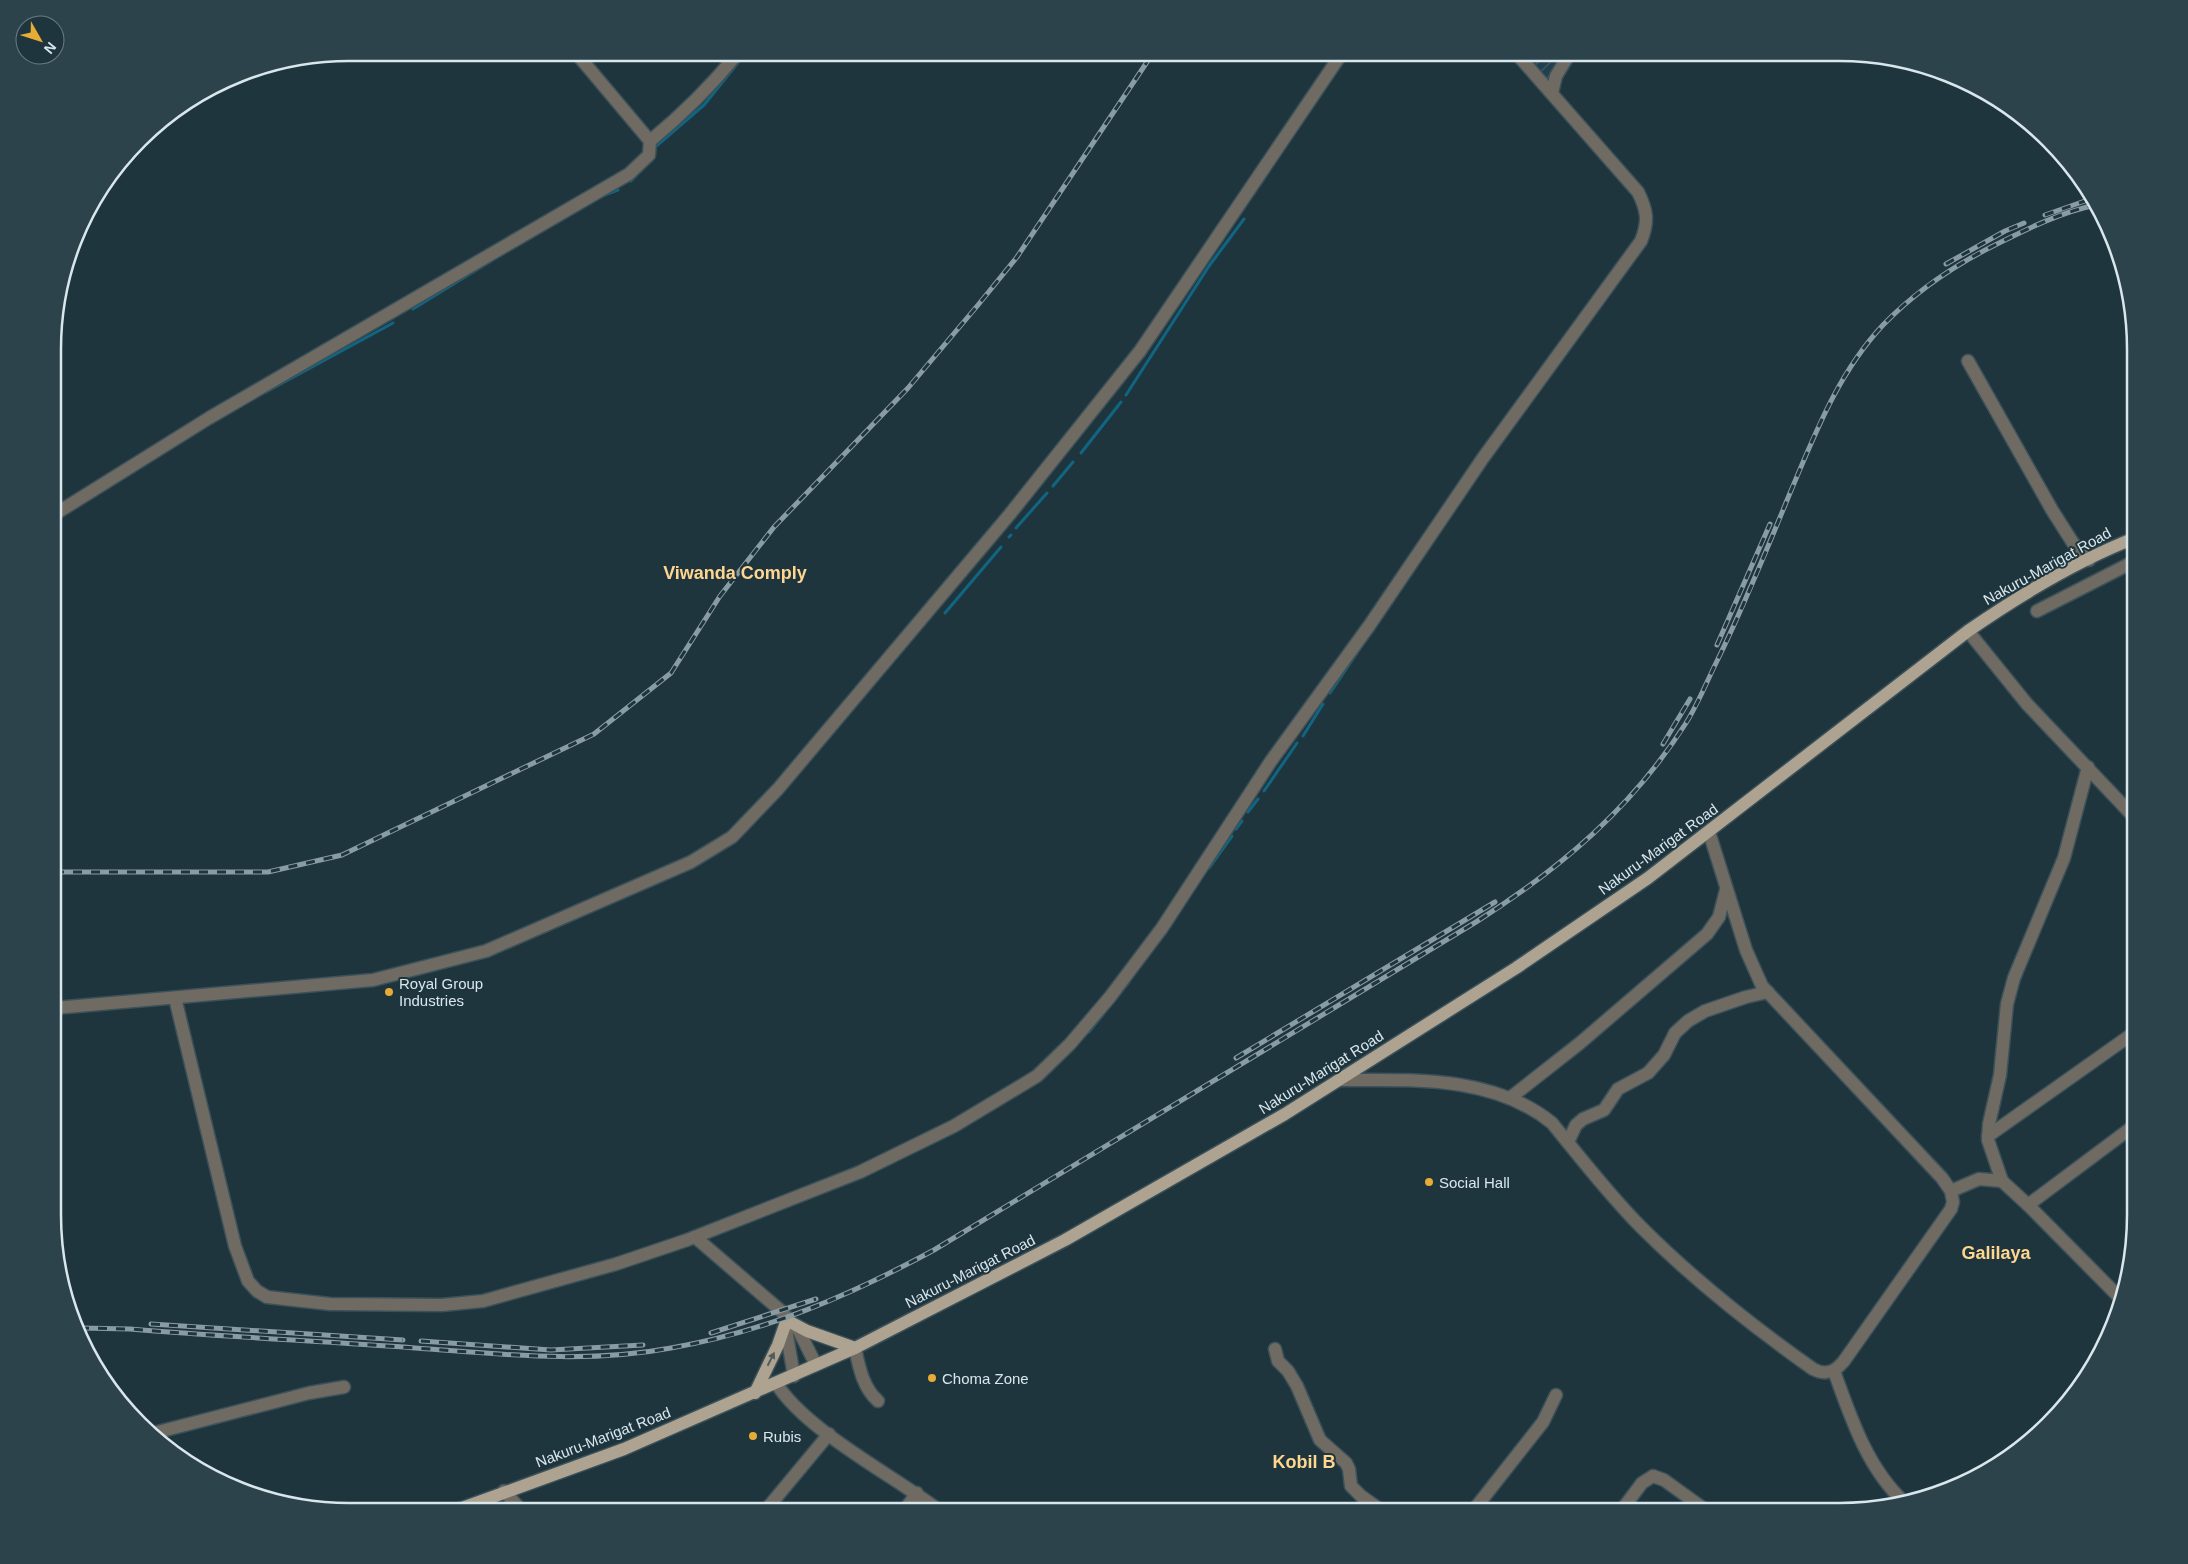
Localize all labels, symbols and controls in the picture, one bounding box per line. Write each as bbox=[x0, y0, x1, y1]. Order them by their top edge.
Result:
north arrow bbox=[15, 15, 65, 65]
text: N bbox=[41, 39, 60, 57]
street label: Nakuru-Marigat Road bbox=[1980, 524, 2114, 608]
district label: Viwanda Comply bbox=[663, 563, 807, 583]
street label: Nakuru-Marigat Road bbox=[1595, 800, 1721, 898]
place label: Royal Group Industries bbox=[399, 975, 483, 1009]
marker: Royal Group Industries bbox=[383, 986, 395, 998]
street label: Nakuru-Marigat Road bbox=[1256, 1027, 1386, 1117]
place label: Social Hall bbox=[1439, 1174, 1510, 1191]
marker: Social Hall bbox=[1423, 1176, 1435, 1188]
street label: Nakuru-Marigat Road bbox=[902, 1231, 1038, 1311]
district label: Galilaya bbox=[1961, 1243, 2032, 1263]
one-way arrow bbox=[767, 1352, 775, 1366]
place label: Choma Zone bbox=[942, 1370, 1029, 1387]
marker: Choma Zone bbox=[926, 1372, 938, 1384]
street label: Nakuru-Marigat Road bbox=[533, 1403, 673, 1471]
place label: Rubis bbox=[763, 1428, 801, 1445]
marker: Rubis bbox=[747, 1430, 759, 1442]
district label: Kobil B bbox=[1273, 1452, 1336, 1472]

